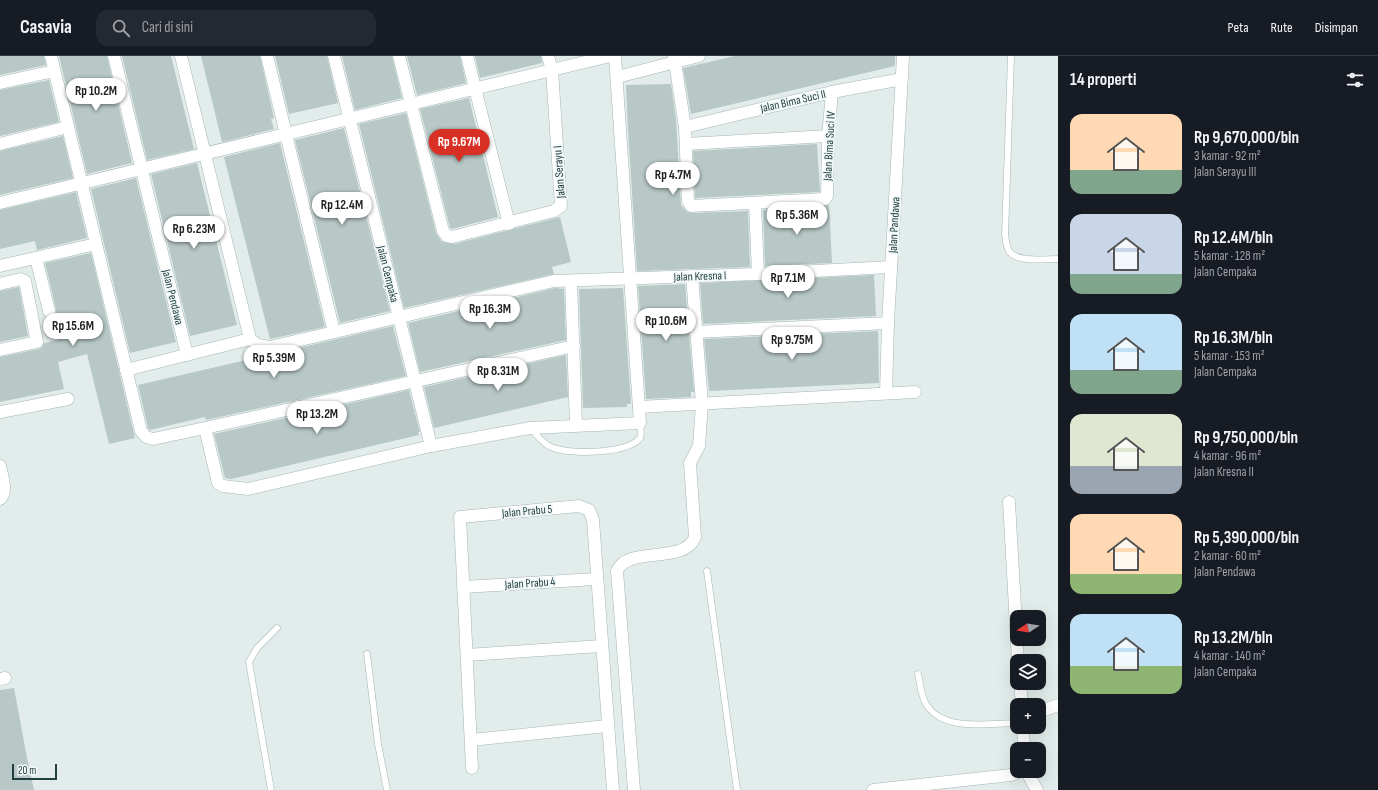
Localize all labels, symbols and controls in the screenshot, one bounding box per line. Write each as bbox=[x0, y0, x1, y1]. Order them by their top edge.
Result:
search box bbox=[96, 10, 376, 46]
text: Casavia bbox=[20, 16, 72, 39]
icon: search bbox=[110, 17, 132, 39]
text: Cari di sini bbox=[142, 18, 193, 37]
text: Peta bbox=[1228, 19, 1249, 36]
text: Rute bbox=[1271, 19, 1293, 36]
text: Disimpan bbox=[1315, 19, 1358, 36]
icon: filters bbox=[1344, 69, 1366, 91]
text: 14 properti bbox=[1070, 70, 1136, 90]
pin: Rp 10.2M bbox=[55, 78, 137, 112]
text: Rp 10.2M bbox=[75, 83, 117, 99]
street label: Jalan Bima Suci II bbox=[758, 87, 827, 117]
street label: Jalan Bima Suci IV bbox=[820, 110, 839, 182]
text: Rp 9,670,000/bln bbox=[1194, 128, 1299, 148]
pin: Rp 9.67M bbox=[418, 129, 500, 163]
icon: home bbox=[1102, 130, 1150, 178]
text: Rp 9.67M bbox=[438, 134, 480, 150]
street label: Jalan Serayu I bbox=[550, 145, 569, 200]
text: 3 kamar · 92 m² bbox=[1194, 148, 1261, 164]
pin: Rp 4.7M bbox=[636, 162, 710, 196]
text: Jalan Serayu III bbox=[1194, 164, 1256, 180]
text: Rp 4.7M bbox=[655, 167, 691, 183]
pin: Rp 12.4M bbox=[301, 192, 383, 226]
street label: Jalan Pandawa bbox=[885, 196, 903, 255]
text: Rp 12.4M bbox=[321, 197, 363, 213]
pin: Rp 5.36M bbox=[756, 202, 838, 236]
text: Rp 5.36M bbox=[776, 207, 818, 223]
pin: Rp 6.23M bbox=[153, 216, 235, 250]
text: Rp 6.23M bbox=[173, 221, 215, 237]
text: Rp 12.4M/bln bbox=[1194, 228, 1273, 248]
icon: home bbox=[1102, 230, 1150, 278]
street label: Jalan Cempaka bbox=[373, 243, 402, 304]
text: 5 kamar · 128 m² bbox=[1194, 248, 1265, 264]
text: Jalan Cempaka bbox=[1194, 264, 1257, 280]
pin: Rp 7.1M bbox=[751, 265, 825, 299]
street label: Jalan Pendawa bbox=[158, 267, 187, 327]
street label: Jalan Kresna I bbox=[672, 268, 727, 285]
text: Rp 7.1M bbox=[771, 270, 805, 286]
pin: Rp 16.3M bbox=[449, 296, 531, 330]
text: Rp 16.3M bbox=[469, 301, 511, 317]
pin: Rp 10.6M bbox=[625, 308, 707, 342]
pin: Rp 15.6M bbox=[32, 313, 114, 347]
text: Rp 10.6M bbox=[645, 313, 687, 329]
text: Rp 15.6M bbox=[52, 318, 94, 334]
pin: Rp 9.75M bbox=[751, 327, 833, 361]
text: Rp 16.3M/bln bbox=[1194, 328, 1273, 348]
icon: home bbox=[1102, 330, 1150, 378]
text: Rp 9.75M bbox=[771, 332, 813, 348]
pin: Rp 5.39M bbox=[233, 345, 315, 379]
text: 5 kamar · 153 m² bbox=[1194, 348, 1265, 364]
text: Rp 5.39M bbox=[253, 350, 295, 366]
pin: Rp 8.31M bbox=[457, 358, 539, 392]
text: Rp 8.31M bbox=[477, 363, 519, 379]
text: Jalan Cempaka bbox=[1194, 364, 1257, 380]
pin: Rp 13.2M bbox=[276, 401, 358, 435]
text: Rp 13.2M bbox=[296, 406, 338, 422]
text: Rp 9,750,000/bln bbox=[1194, 428, 1298, 448]
icon: home bbox=[1102, 430, 1150, 478]
text: 4 kamar · 96 m² bbox=[1194, 448, 1261, 464]
text: Jalan Kresna II bbox=[1194, 464, 1254, 480]
street label: Jalan Prabu 5 bbox=[500, 502, 553, 521]
text: Rp 5,390,000/bln bbox=[1194, 528, 1299, 548]
icon: home bbox=[1102, 530, 1150, 578]
text: 2 kamar · 60 m² bbox=[1194, 548, 1261, 564]
text: Jalan Pendawa bbox=[1194, 564, 1256, 580]
street label: Jalan Prabu 4 bbox=[503, 574, 556, 593]
north arrow bbox=[1010, 610, 1046, 646]
map controls bbox=[1010, 610, 1046, 778]
text: Rp 13.2M/bln bbox=[1194, 628, 1273, 648]
icon: home bbox=[1102, 630, 1150, 678]
text: 4 kamar · 140 m² bbox=[1194, 648, 1266, 664]
button: layers bbox=[1010, 654, 1046, 690]
text: Jalan Cempaka bbox=[1194, 664, 1257, 680]
button: + bbox=[1010, 698, 1046, 734]
button: − bbox=[1010, 742, 1046, 778]
scale bar bbox=[12, 762, 57, 781]
text: 20 m bbox=[18, 764, 36, 777]

